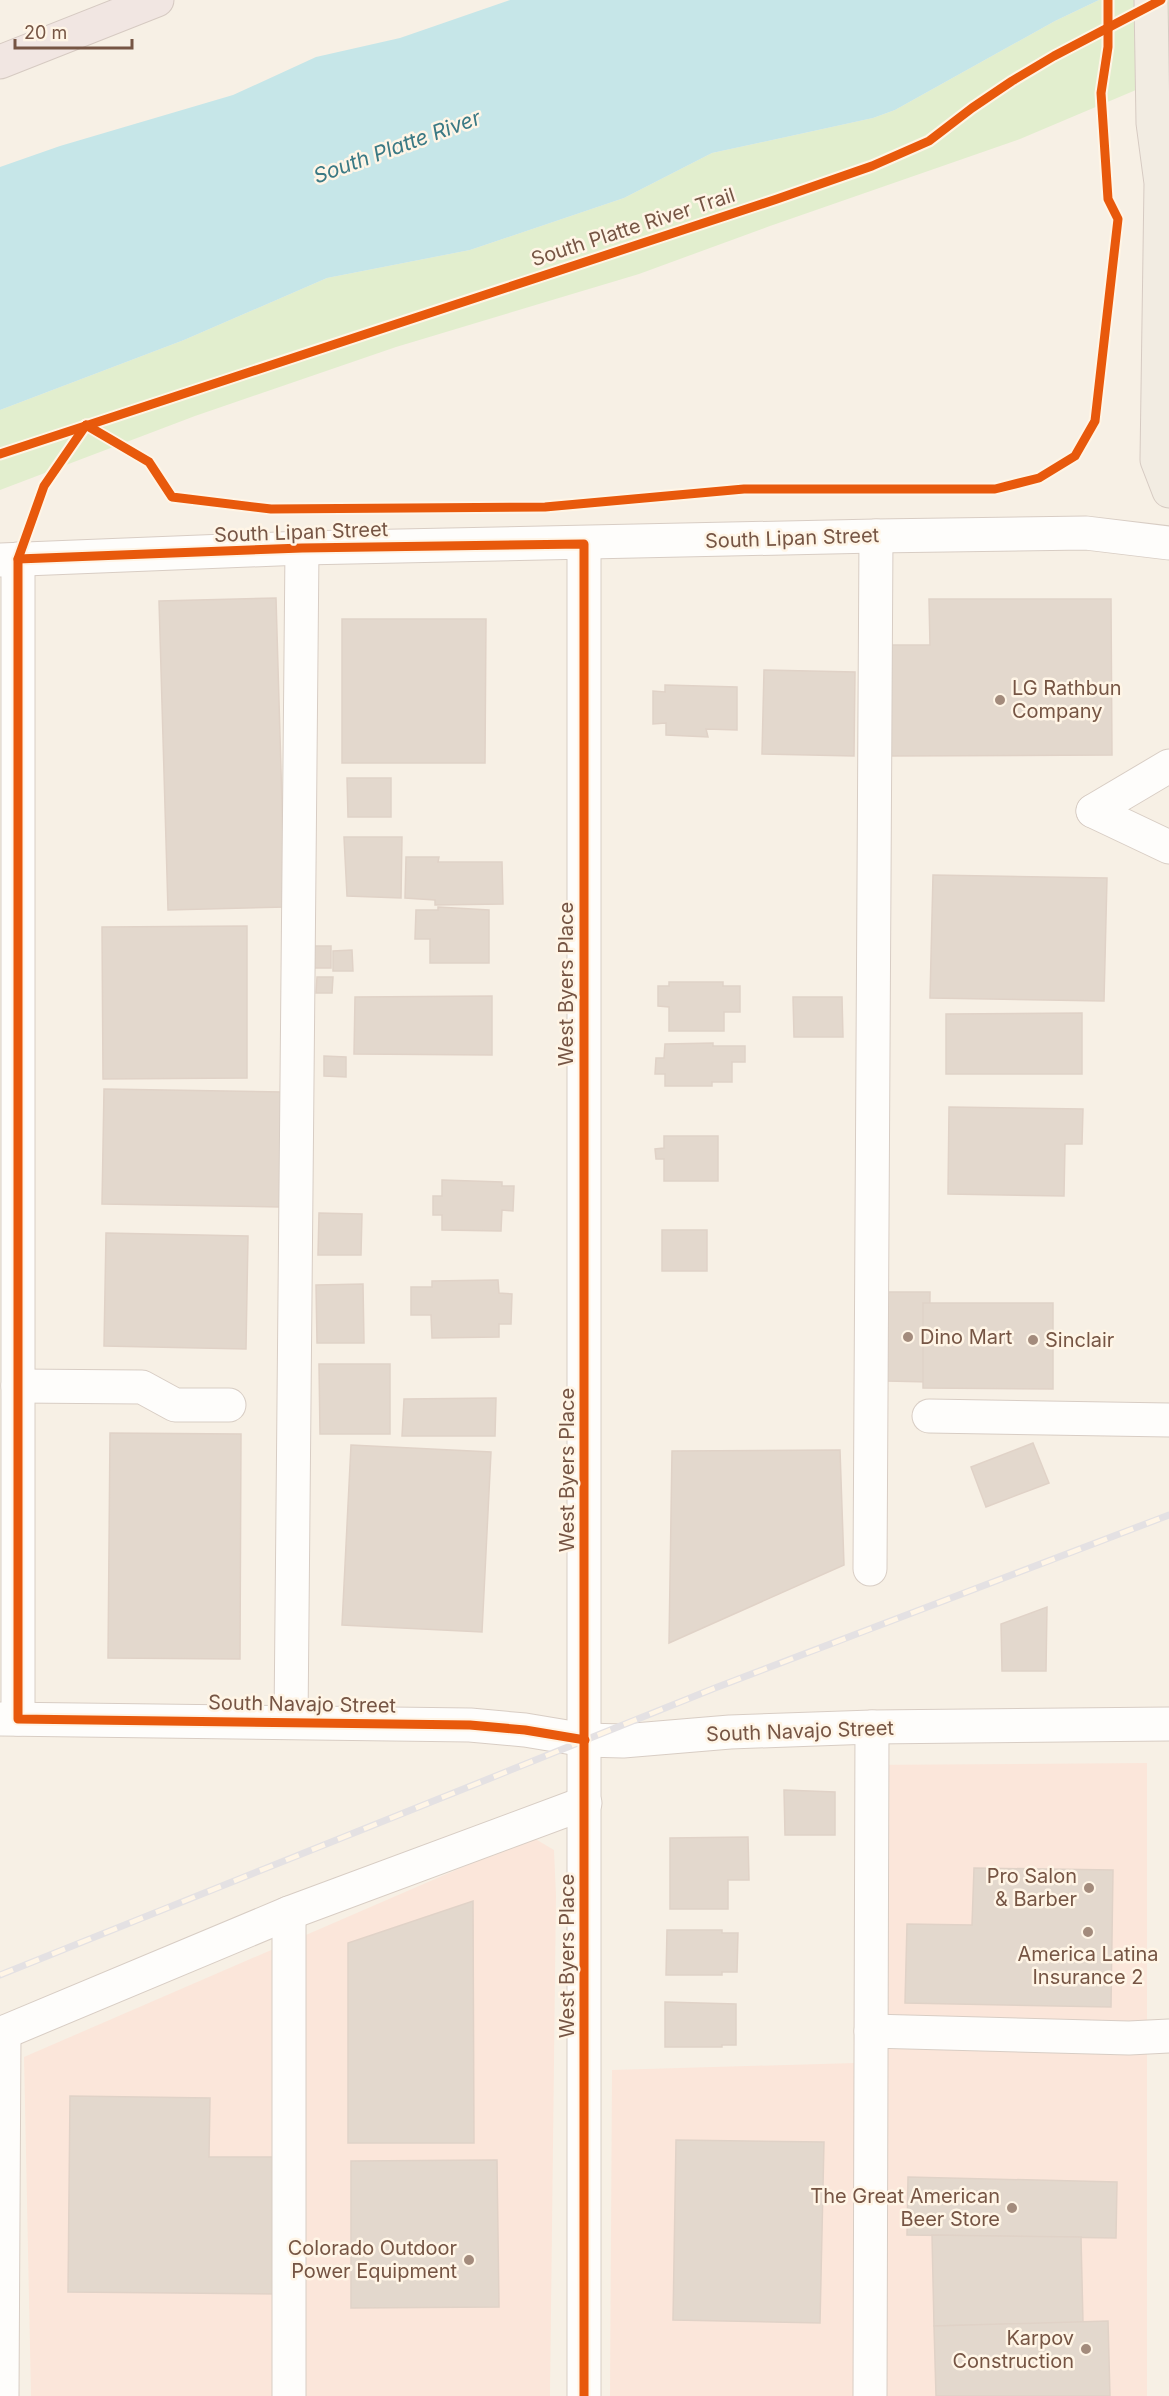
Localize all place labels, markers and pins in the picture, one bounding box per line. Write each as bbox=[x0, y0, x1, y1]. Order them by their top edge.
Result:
place label: LG Rathbun Company bbox=[1012, 676, 1122, 723]
marker: LG Rathbun Company bbox=[993, 693, 1007, 707]
place label: Dino Mart bbox=[920, 1325, 1013, 1349]
place label: Sinclair bbox=[1045, 1328, 1115, 1352]
marker: Dino Mart bbox=[901, 1330, 915, 1344]
marker: Sinclair bbox=[1026, 1333, 1040, 1347]
place label: Pro Salon & Barber bbox=[987, 1864, 1077, 1911]
marker: Pro Salon & Barber bbox=[1082, 1881, 1096, 1895]
marker: America Latina Insurance 2 bbox=[1081, 1925, 1095, 1939]
place label: America Latina Insurance 2 bbox=[1017, 1942, 1159, 1989]
place label: The Great American Beer Store bbox=[810, 2184, 1000, 2231]
marker: The Great American Beer Store bbox=[1005, 2201, 1019, 2215]
place label: Colorado Outdoor Power Equipment bbox=[288, 2236, 457, 2283]
marker: Colorado Outdoor Power Equipment bbox=[462, 2253, 476, 2267]
place label: Karpov Construction bbox=[953, 2326, 1074, 2373]
marker: Karpov Construction bbox=[1079, 2342, 1093, 2356]

